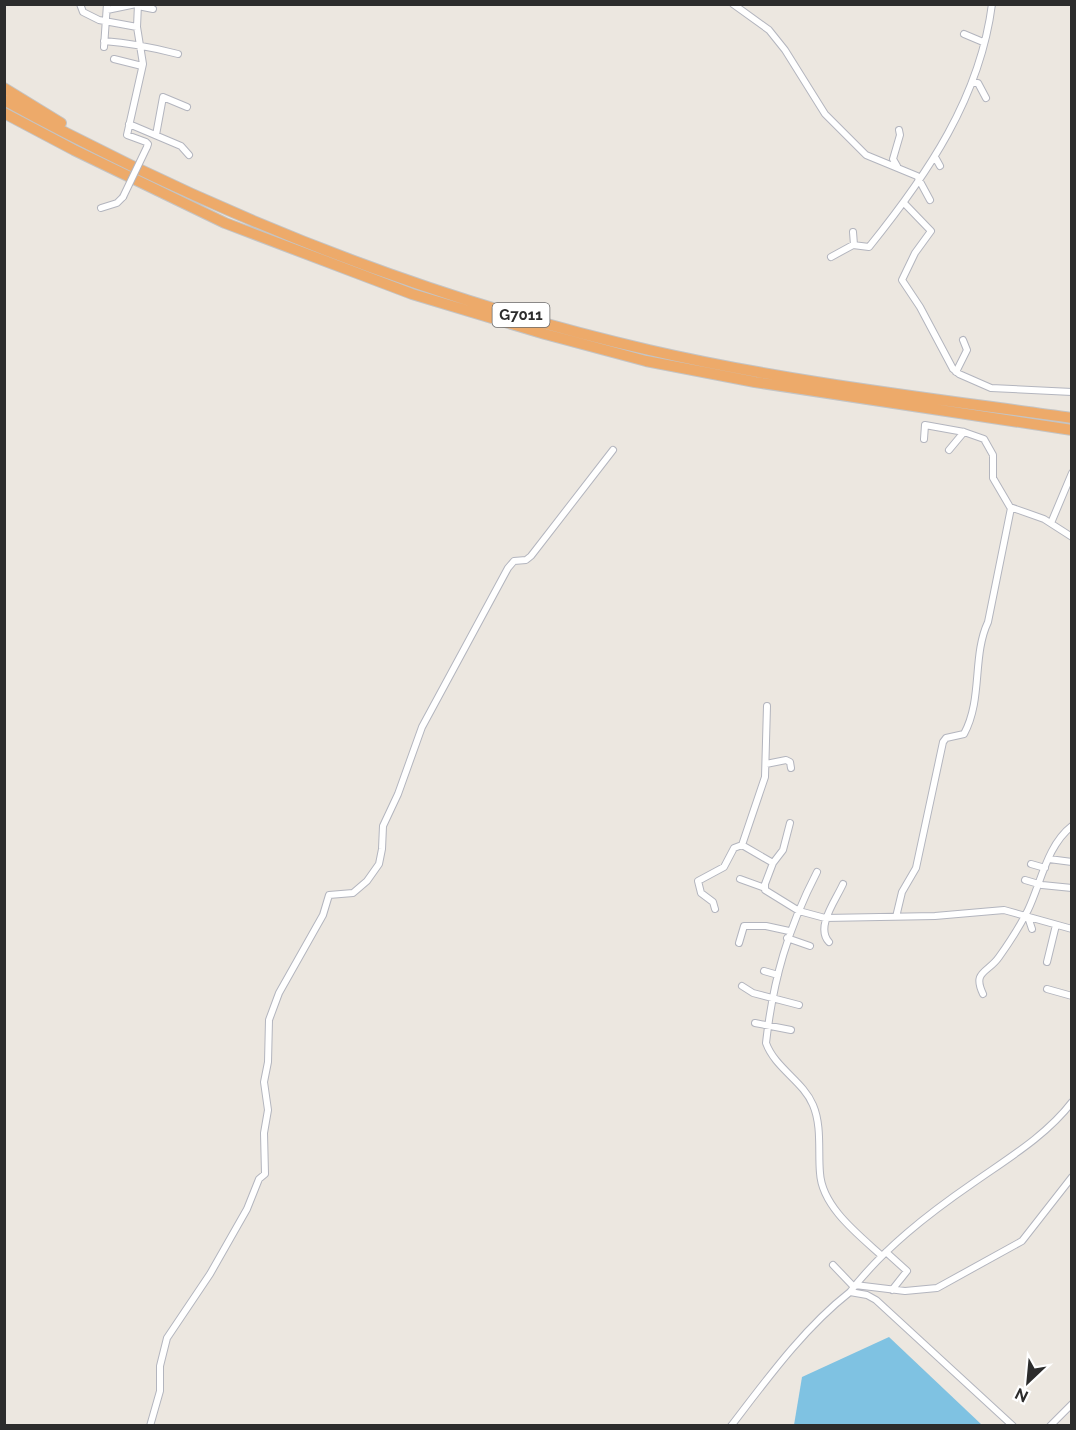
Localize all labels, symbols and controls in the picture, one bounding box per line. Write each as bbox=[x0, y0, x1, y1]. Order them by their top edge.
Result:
road number: G7011 bbox=[492, 303, 550, 327]
north arrow bbox=[998, 1352, 1058, 1412]
text: N bbox=[1012, 1384, 1031, 1406]

